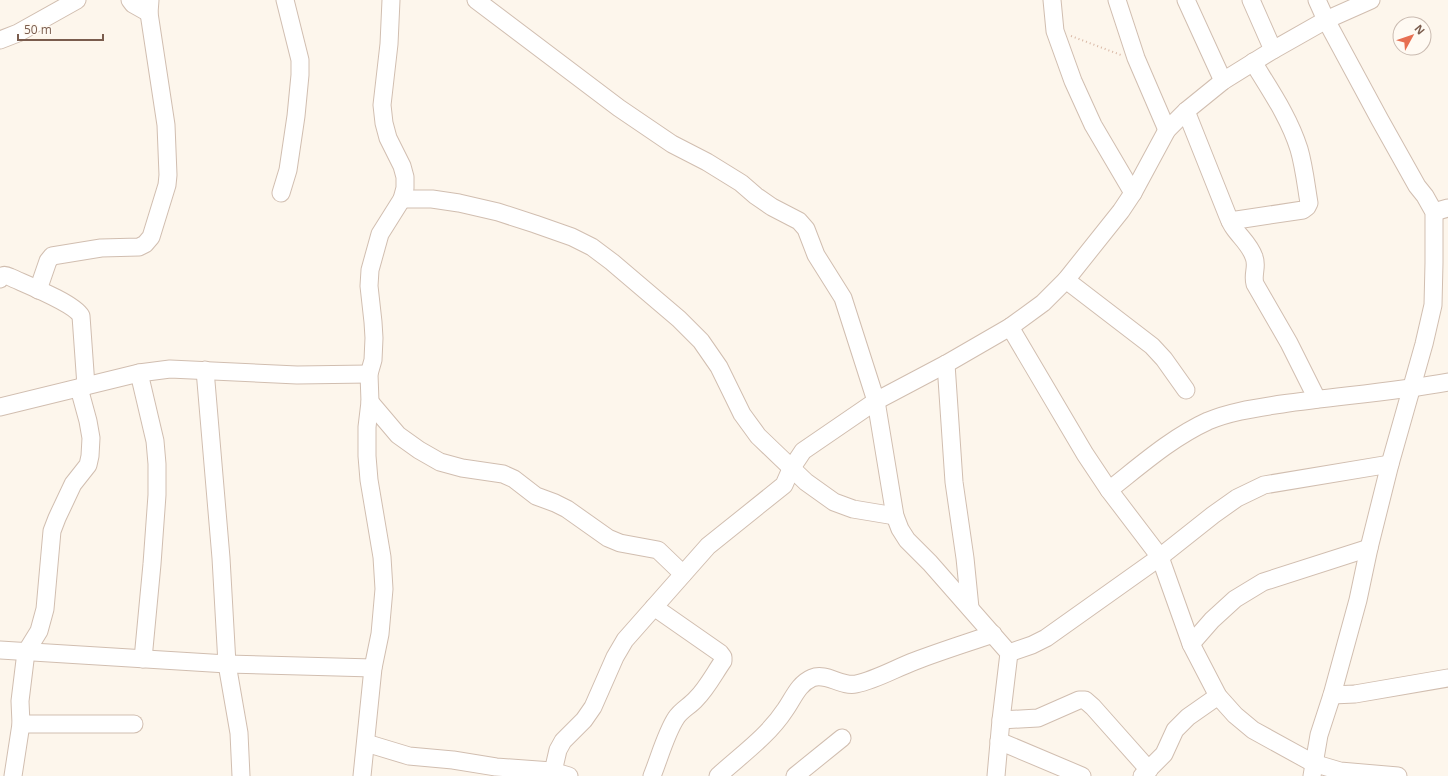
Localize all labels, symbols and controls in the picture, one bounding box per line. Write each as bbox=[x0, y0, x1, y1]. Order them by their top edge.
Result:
scale bar bbox=[18, 16, 103, 42]
north arrow bbox=[1392, 16, 1432, 56]
text: 50 m bbox=[24, 21, 52, 38]
text: N bbox=[1411, 21, 1429, 38]

